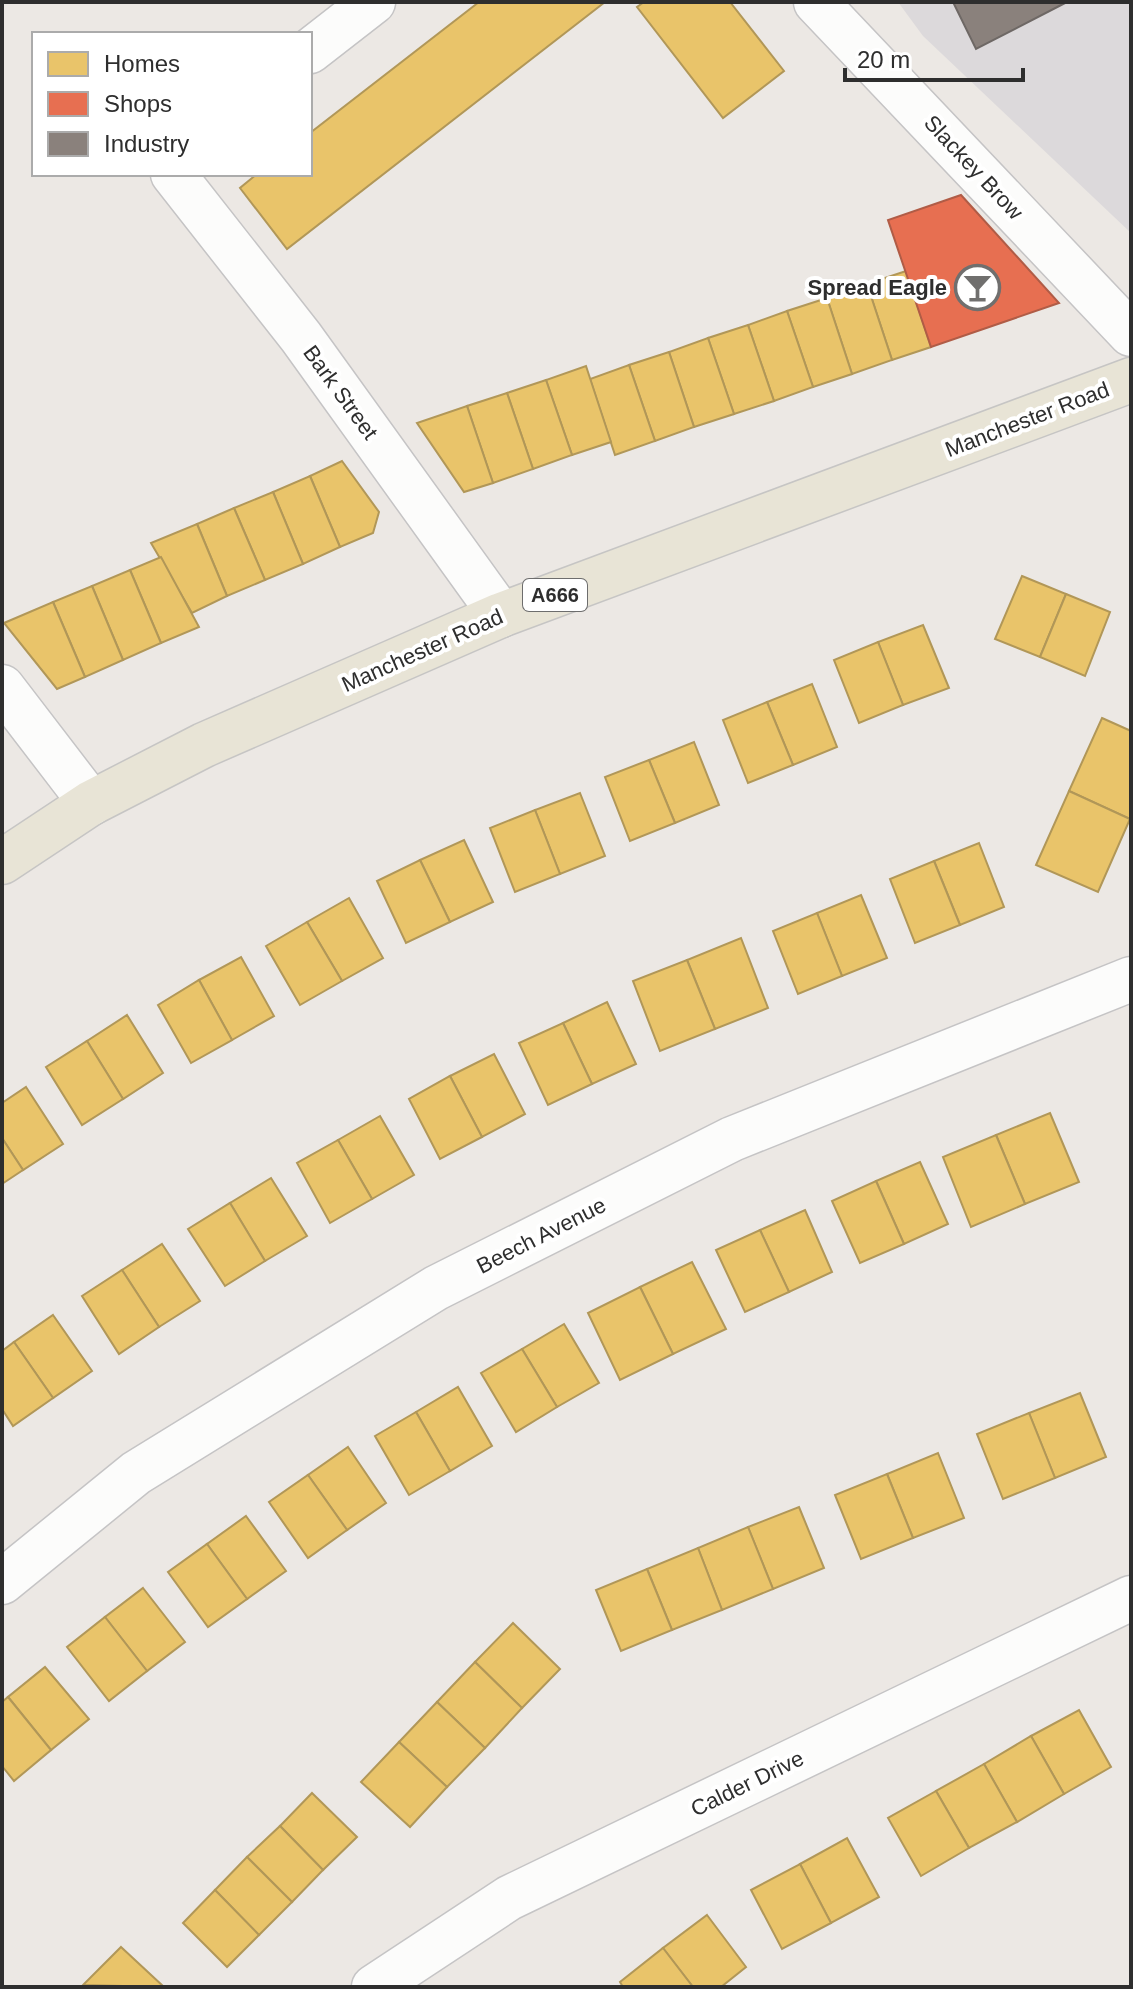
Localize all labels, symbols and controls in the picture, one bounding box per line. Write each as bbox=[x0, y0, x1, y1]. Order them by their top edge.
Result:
legend bbox=[32, 32, 312, 176]
scale bar bbox=[845, 32, 1023, 82]
text: 20 m bbox=[857, 46, 910, 73]
text: Homes bbox=[104, 50, 180, 77]
text: Shops bbox=[104, 90, 172, 117]
street label: Slackey Brow bbox=[919, 110, 1028, 225]
text: Industry bbox=[104, 130, 189, 157]
bar icon: Spread Eagle bbox=[954, 263, 1002, 311]
place label: Spread Eagle bbox=[808, 275, 947, 300]
street label: Bark Street bbox=[298, 340, 383, 444]
street label: Manchester Road bbox=[942, 377, 1113, 462]
road number: A666 bbox=[523, 579, 587, 611]
street label: Manchester Road bbox=[338, 604, 507, 697]
street label: Beech Avenue bbox=[473, 1192, 610, 1279]
street label: Calder Drive bbox=[687, 1745, 808, 1821]

